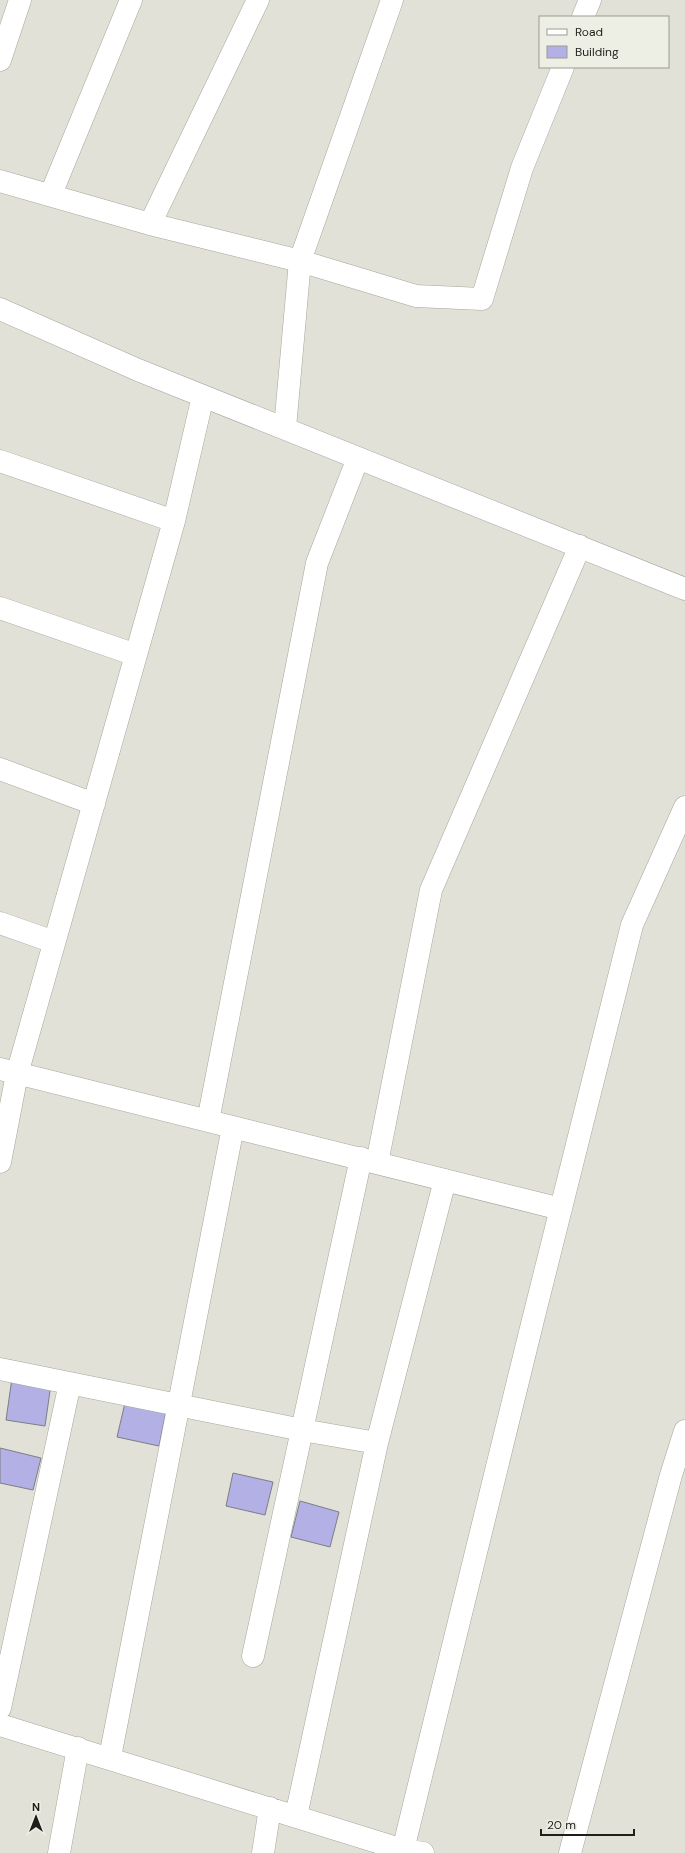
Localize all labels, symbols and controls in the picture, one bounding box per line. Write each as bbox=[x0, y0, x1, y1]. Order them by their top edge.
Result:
legend bbox=[539, 16, 669, 68]
text: Road bbox=[575, 24, 603, 40]
text: Building bbox=[575, 44, 619, 60]
north arrow bbox=[16, 1797, 56, 1837]
text: N bbox=[32, 1800, 40, 1814]
scale bar bbox=[541, 1811, 634, 1837]
text: 20 m bbox=[547, 1817, 576, 1833]

